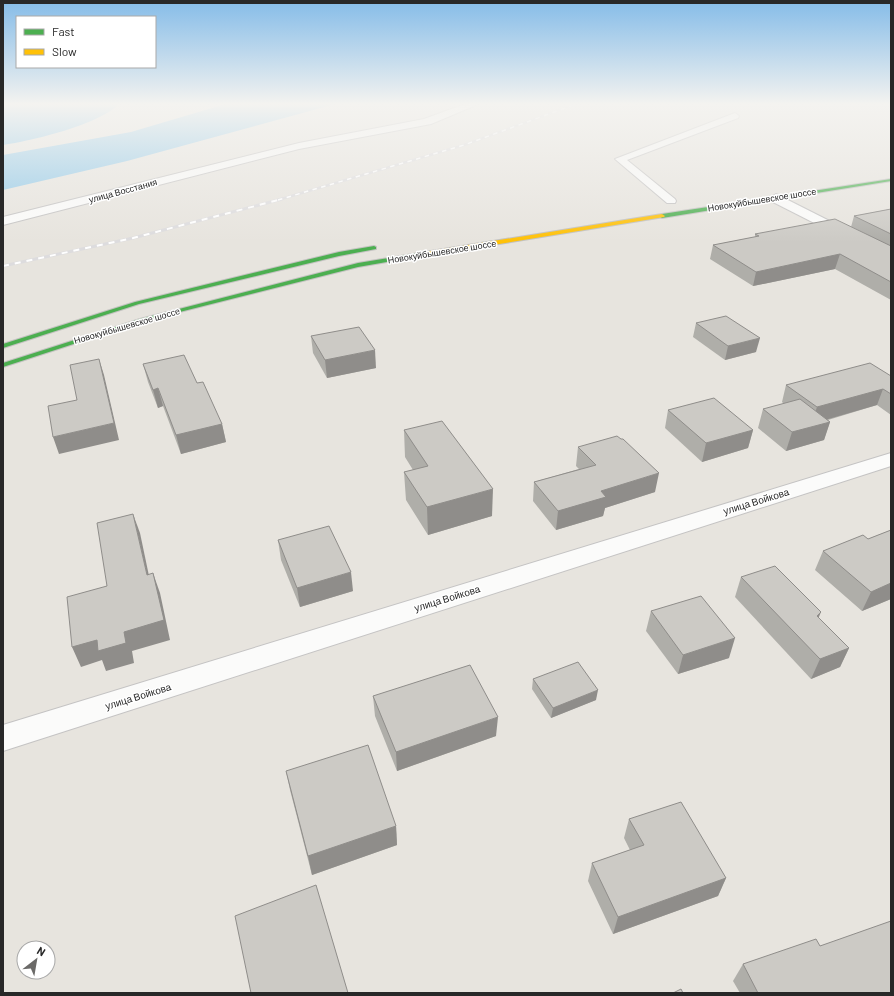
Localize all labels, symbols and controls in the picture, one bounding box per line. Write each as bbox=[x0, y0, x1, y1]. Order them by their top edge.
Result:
legend bbox=[16, 16, 156, 68]
text: Fast bbox=[52, 24, 75, 38]
text: Slow bbox=[52, 44, 77, 58]
street label: улица Восстания bbox=[87, 176, 158, 205]
street label: Новокуйбышевское шоссе bbox=[707, 185, 817, 214]
street label: Новокуйбышевское шоссе bbox=[387, 237, 497, 266]
street label: Новокуйбышевское шоссе bbox=[73, 305, 181, 346]
street label: улица Войкова bbox=[722, 485, 791, 517]
street label: улица Войкова bbox=[413, 582, 482, 614]
street label: улица Войкова bbox=[104, 680, 173, 712]
north arrow bbox=[16, 940, 56, 980]
text: N bbox=[35, 944, 48, 958]

